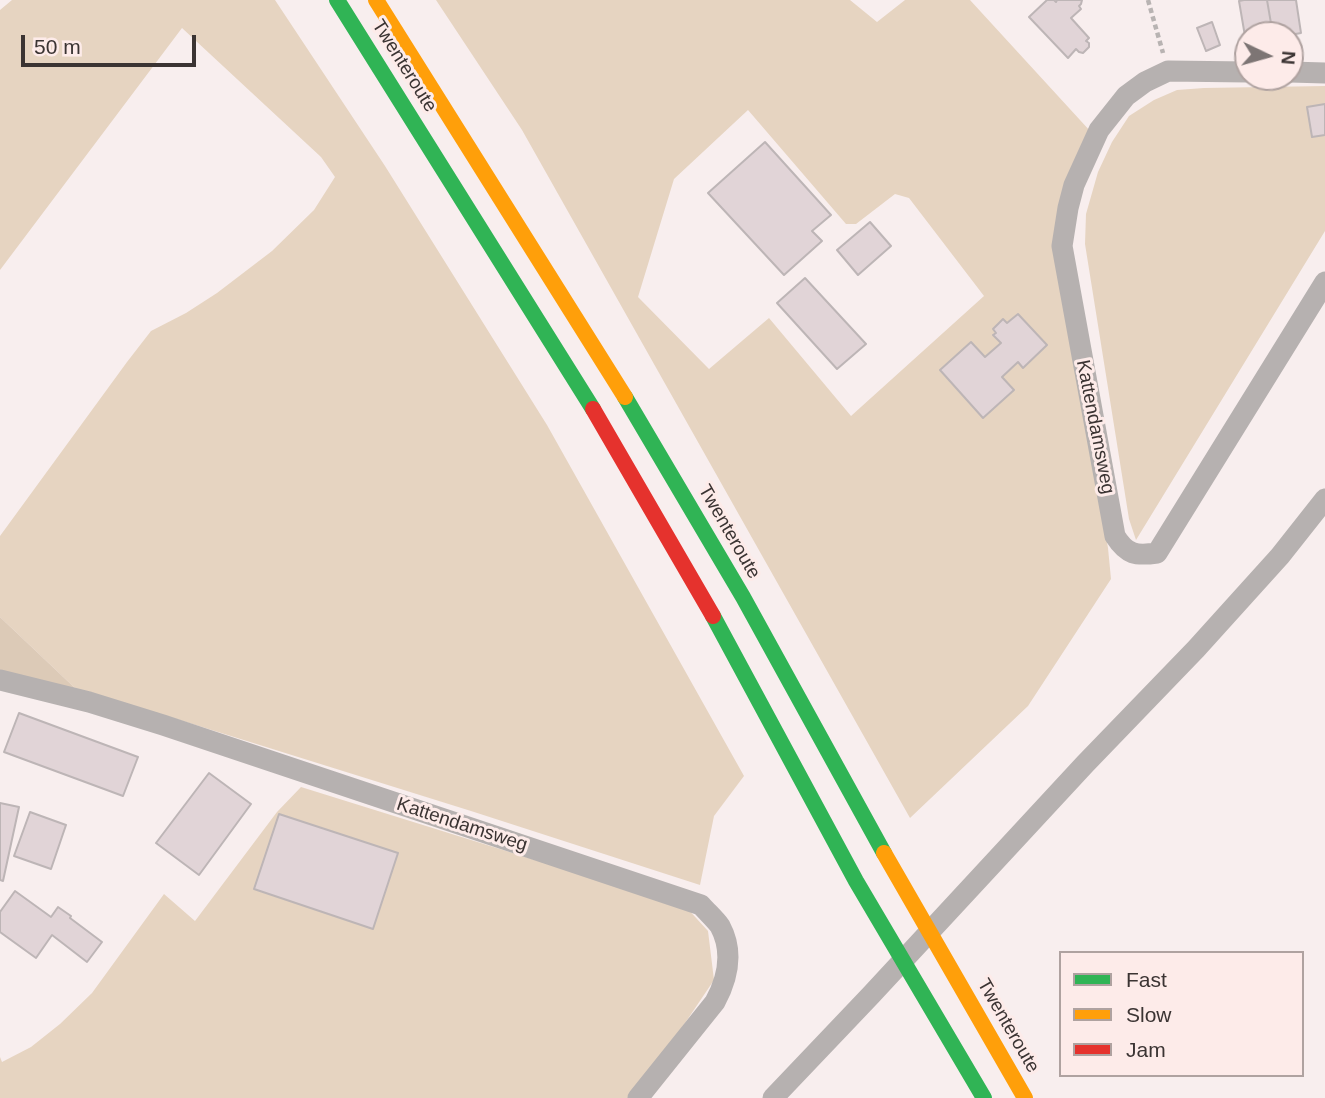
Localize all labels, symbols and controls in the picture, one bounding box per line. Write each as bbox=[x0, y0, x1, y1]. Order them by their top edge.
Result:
street label: Twenteroute bbox=[367, 16, 441, 116]
scale bar bbox=[24, 21, 200, 65]
north arrow bbox=[1234, 21, 1304, 91]
text: 50 m bbox=[34, 35, 81, 58]
text: N bbox=[1277, 50, 1299, 65]
street label: Kattendamsweg bbox=[1071, 358, 1119, 496]
street label: Twenteroute bbox=[693, 481, 765, 583]
street label: Kattendamsweg bbox=[394, 793, 530, 857]
legend bbox=[1059, 951, 1304, 1077]
text: Fast bbox=[1126, 968, 1167, 991]
street label: Twenteroute bbox=[972, 975, 1044, 1077]
text: Slow bbox=[1126, 1003, 1172, 1026]
text: Jam bbox=[1126, 1038, 1166, 1061]

